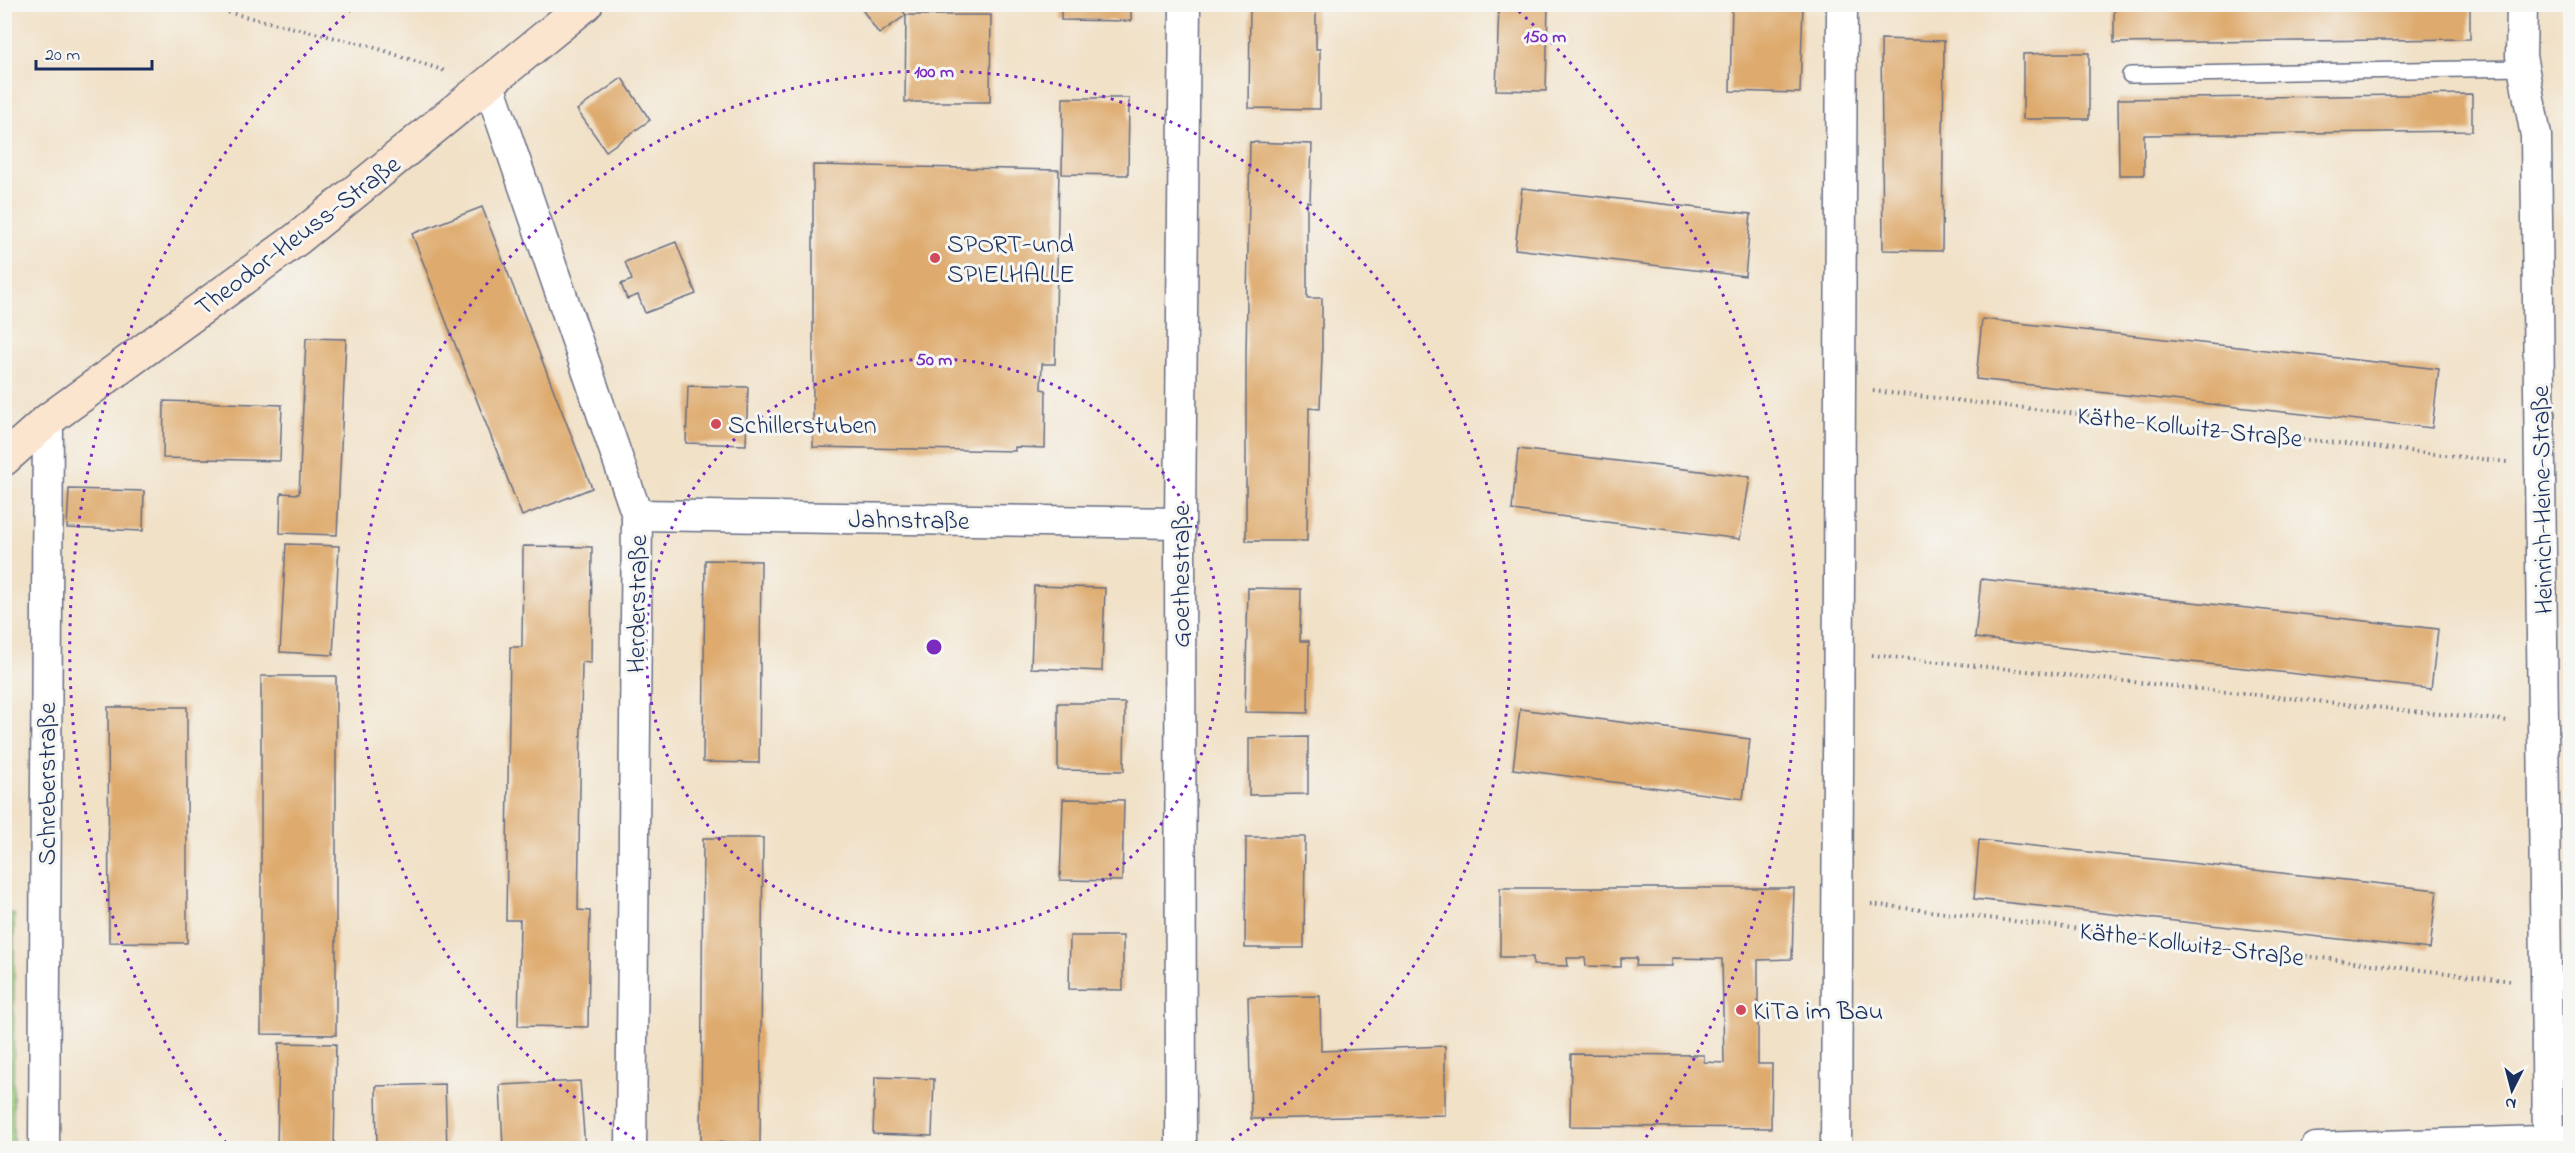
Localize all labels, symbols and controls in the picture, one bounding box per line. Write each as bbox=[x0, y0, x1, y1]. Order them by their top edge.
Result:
text: 150 m bbox=[1524, 25, 1566, 51]
scale bar bbox=[36, 33, 152, 71]
text: 20 m bbox=[45, 43, 80, 69]
text: 100 m bbox=[914, 60, 954, 86]
street label: Theodor-Heuss-Straße bbox=[188, 147, 410, 327]
place label: SPORT-und SPIELHALLE bbox=[947, 227, 1075, 295]
marker: SPORT-und SPIELHALLE bbox=[928, 251, 942, 265]
text: 50 m bbox=[916, 348, 952, 374]
street label: Heinrich-Heine-Straße bbox=[2523, 385, 2565, 615]
street label: Käthe-Kollwitz-Straße bbox=[2075, 398, 2305, 460]
place label: Schillerstuben bbox=[728, 408, 877, 446]
marker: Schillerstuben bbox=[709, 417, 723, 431]
street label: Jahnstraße bbox=[848, 502, 970, 542]
street label: Goethestraße bbox=[1164, 504, 1202, 648]
street label: Herderstraße bbox=[619, 534, 659, 674]
centre of rings bbox=[924, 637, 944, 657]
street label: Schreberstraße bbox=[30, 702, 68, 866]
street label: Käthe-Kollwitz-Straße bbox=[2077, 913, 2307, 979]
place label: KiTa im Bau bbox=[1753, 994, 1883, 1032]
marker: KiTa im Bau bbox=[1734, 1003, 1748, 1017]
north arrow bbox=[2482, 1060, 2542, 1120]
text: N bbox=[2504, 1090, 2517, 1115]

